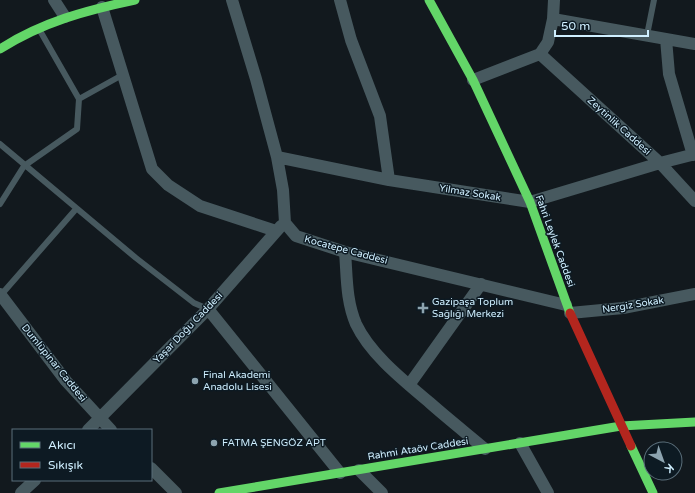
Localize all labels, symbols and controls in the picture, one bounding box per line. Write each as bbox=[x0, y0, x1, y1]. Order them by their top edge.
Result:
scale bar bbox=[555, 12, 648, 38]
text: 50 m bbox=[561, 19, 590, 33]
street label: Zeytinlik Caddesi bbox=[585, 94, 653, 158]
street label: Yilmaz Sokak bbox=[438, 182, 502, 204]
street label: Fahri Leylek Caddesi bbox=[533, 193, 577, 289]
street label: Kocatepe Caddesi bbox=[303, 233, 389, 267]
street label: Yaşar Doğu Caddesi bbox=[151, 290, 225, 366]
street label: Nergiz Sokak bbox=[601, 294, 665, 316]
place label: Gazipaşa Toplum Sağlığı Merkezi bbox=[432, 296, 513, 320]
marker: Gazipaşa Toplum Sağlığı Merkezi bbox=[417, 302, 429, 314]
street label: Dumlüpinar Caddesi bbox=[19, 322, 89, 404]
place label: Final Akademi Anadolu Lisesi bbox=[203, 369, 272, 393]
marker: Final Akademi Anadolu Lisesi bbox=[190, 376, 200, 386]
legend bbox=[12, 429, 152, 481]
street label: Rahmi Ataöv Caddesi bbox=[367, 435, 469, 463]
place label: FATMA ŞENGÖZ APT bbox=[222, 437, 326, 449]
text: Akıcı bbox=[48, 438, 76, 452]
marker: FATMA ŞENGÖZ APT bbox=[209, 438, 219, 448]
north arrow bbox=[643, 441, 683, 481]
text: Sıkışık bbox=[48, 458, 84, 472]
text: K bbox=[662, 461, 676, 476]

